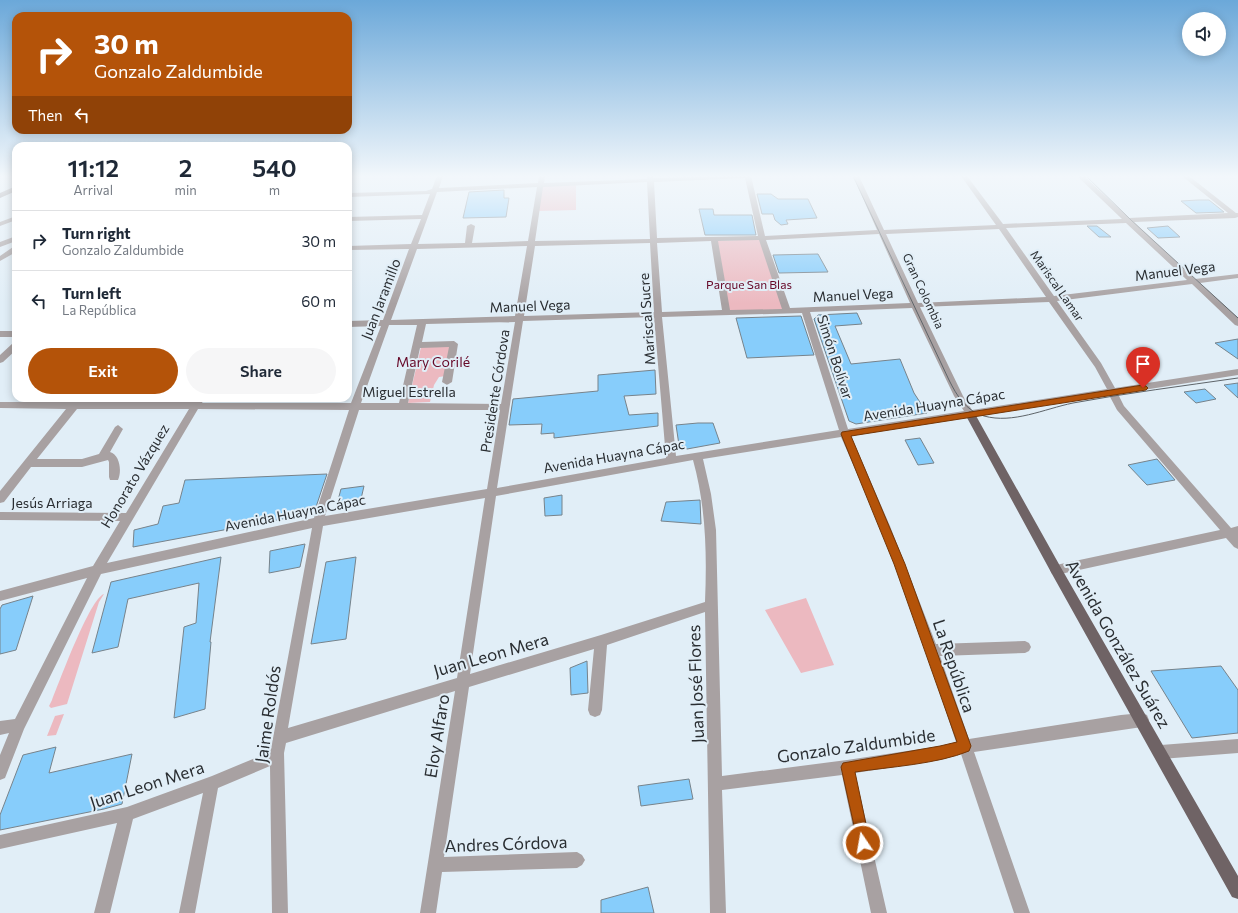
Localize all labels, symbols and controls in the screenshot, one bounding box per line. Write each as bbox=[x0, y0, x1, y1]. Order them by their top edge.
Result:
map controls bbox=[1182, 12, 1226, 56]
button: sound bbox=[1182, 12, 1226, 56]
text: 30 m bbox=[94, 26, 159, 60]
icon: right bbox=[28, 28, 80, 80]
text: Gonzalo Zaldumbide bbox=[94, 60, 263, 82]
icon: left bbox=[71, 104, 93, 126]
text: Then bbox=[28, 106, 63, 124]
text: 11:12 bbox=[67, 153, 119, 182]
text: 2 bbox=[179, 153, 192, 182]
text: 540 bbox=[252, 153, 297, 182]
text: Arrival bbox=[74, 182, 113, 198]
text: min bbox=[175, 182, 197, 198]
text: m bbox=[269, 182, 280, 198]
text: Turn right bbox=[62, 224, 131, 242]
icon: right bbox=[28, 230, 50, 252]
text: 30 m bbox=[302, 232, 336, 250]
text: Gonzalo Zaldumbide bbox=[62, 242, 184, 258]
street label: Mariscal Lamar bbox=[1028, 247, 1088, 324]
street label: Gran Colombia bbox=[900, 251, 947, 330]
street label: Juan Jaramillo bbox=[357, 256, 404, 342]
street label: Manuel Vega bbox=[1134, 257, 1216, 284]
street label: Mariscal Sucre bbox=[635, 272, 658, 366]
park label: Parque San Blas bbox=[706, 277, 792, 291]
text: Turn left bbox=[62, 284, 121, 302]
street label: Manuel Vega bbox=[812, 284, 894, 305]
icon: left bbox=[28, 290, 50, 312]
text: 60 m bbox=[301, 292, 336, 310]
street label: Manuel Vega bbox=[489, 296, 571, 315]
text: La República bbox=[62, 302, 136, 318]
street label: Simón Bolívar bbox=[814, 313, 857, 402]
street label: Presidente Córdova bbox=[476, 328, 513, 454]
pin bbox=[1126, 347, 1160, 388]
button: Exit bbox=[28, 348, 178, 394]
button: Share bbox=[186, 348, 336, 394]
park label: Mary Corilé bbox=[396, 353, 470, 370]
icon: arrive bbox=[1132, 353, 1154, 375]
street label: Miguel Estrella bbox=[362, 383, 456, 400]
street label: Avenida Huayna Cápac bbox=[862, 385, 1006, 424]
street label: Honorato Vázquez bbox=[97, 421, 172, 531]
street label: Avenida Huayna Cápac bbox=[542, 435, 686, 476]
street label: Avenida Huayna Cápac bbox=[223, 490, 367, 535]
street label: Jesús Arriaga bbox=[11, 494, 93, 511]
street label: Avenida González Suárez bbox=[1061, 556, 1175, 732]
street label: La República bbox=[929, 616, 980, 715]
street label: Juan José Flores bbox=[683, 624, 708, 744]
street label: Juan Leon Mera bbox=[431, 628, 551, 681]
street label: Jaime Roldós bbox=[250, 664, 285, 764]
street label: Eloy Alfaro bbox=[420, 693, 453, 779]
street label: Gonzalo Zaldumbide bbox=[776, 724, 936, 767]
street label: Juan Leon Mera bbox=[87, 756, 207, 813]
position arrow bbox=[842, 822, 884, 864]
street label: Andres Córdova bbox=[444, 831, 568, 856]

